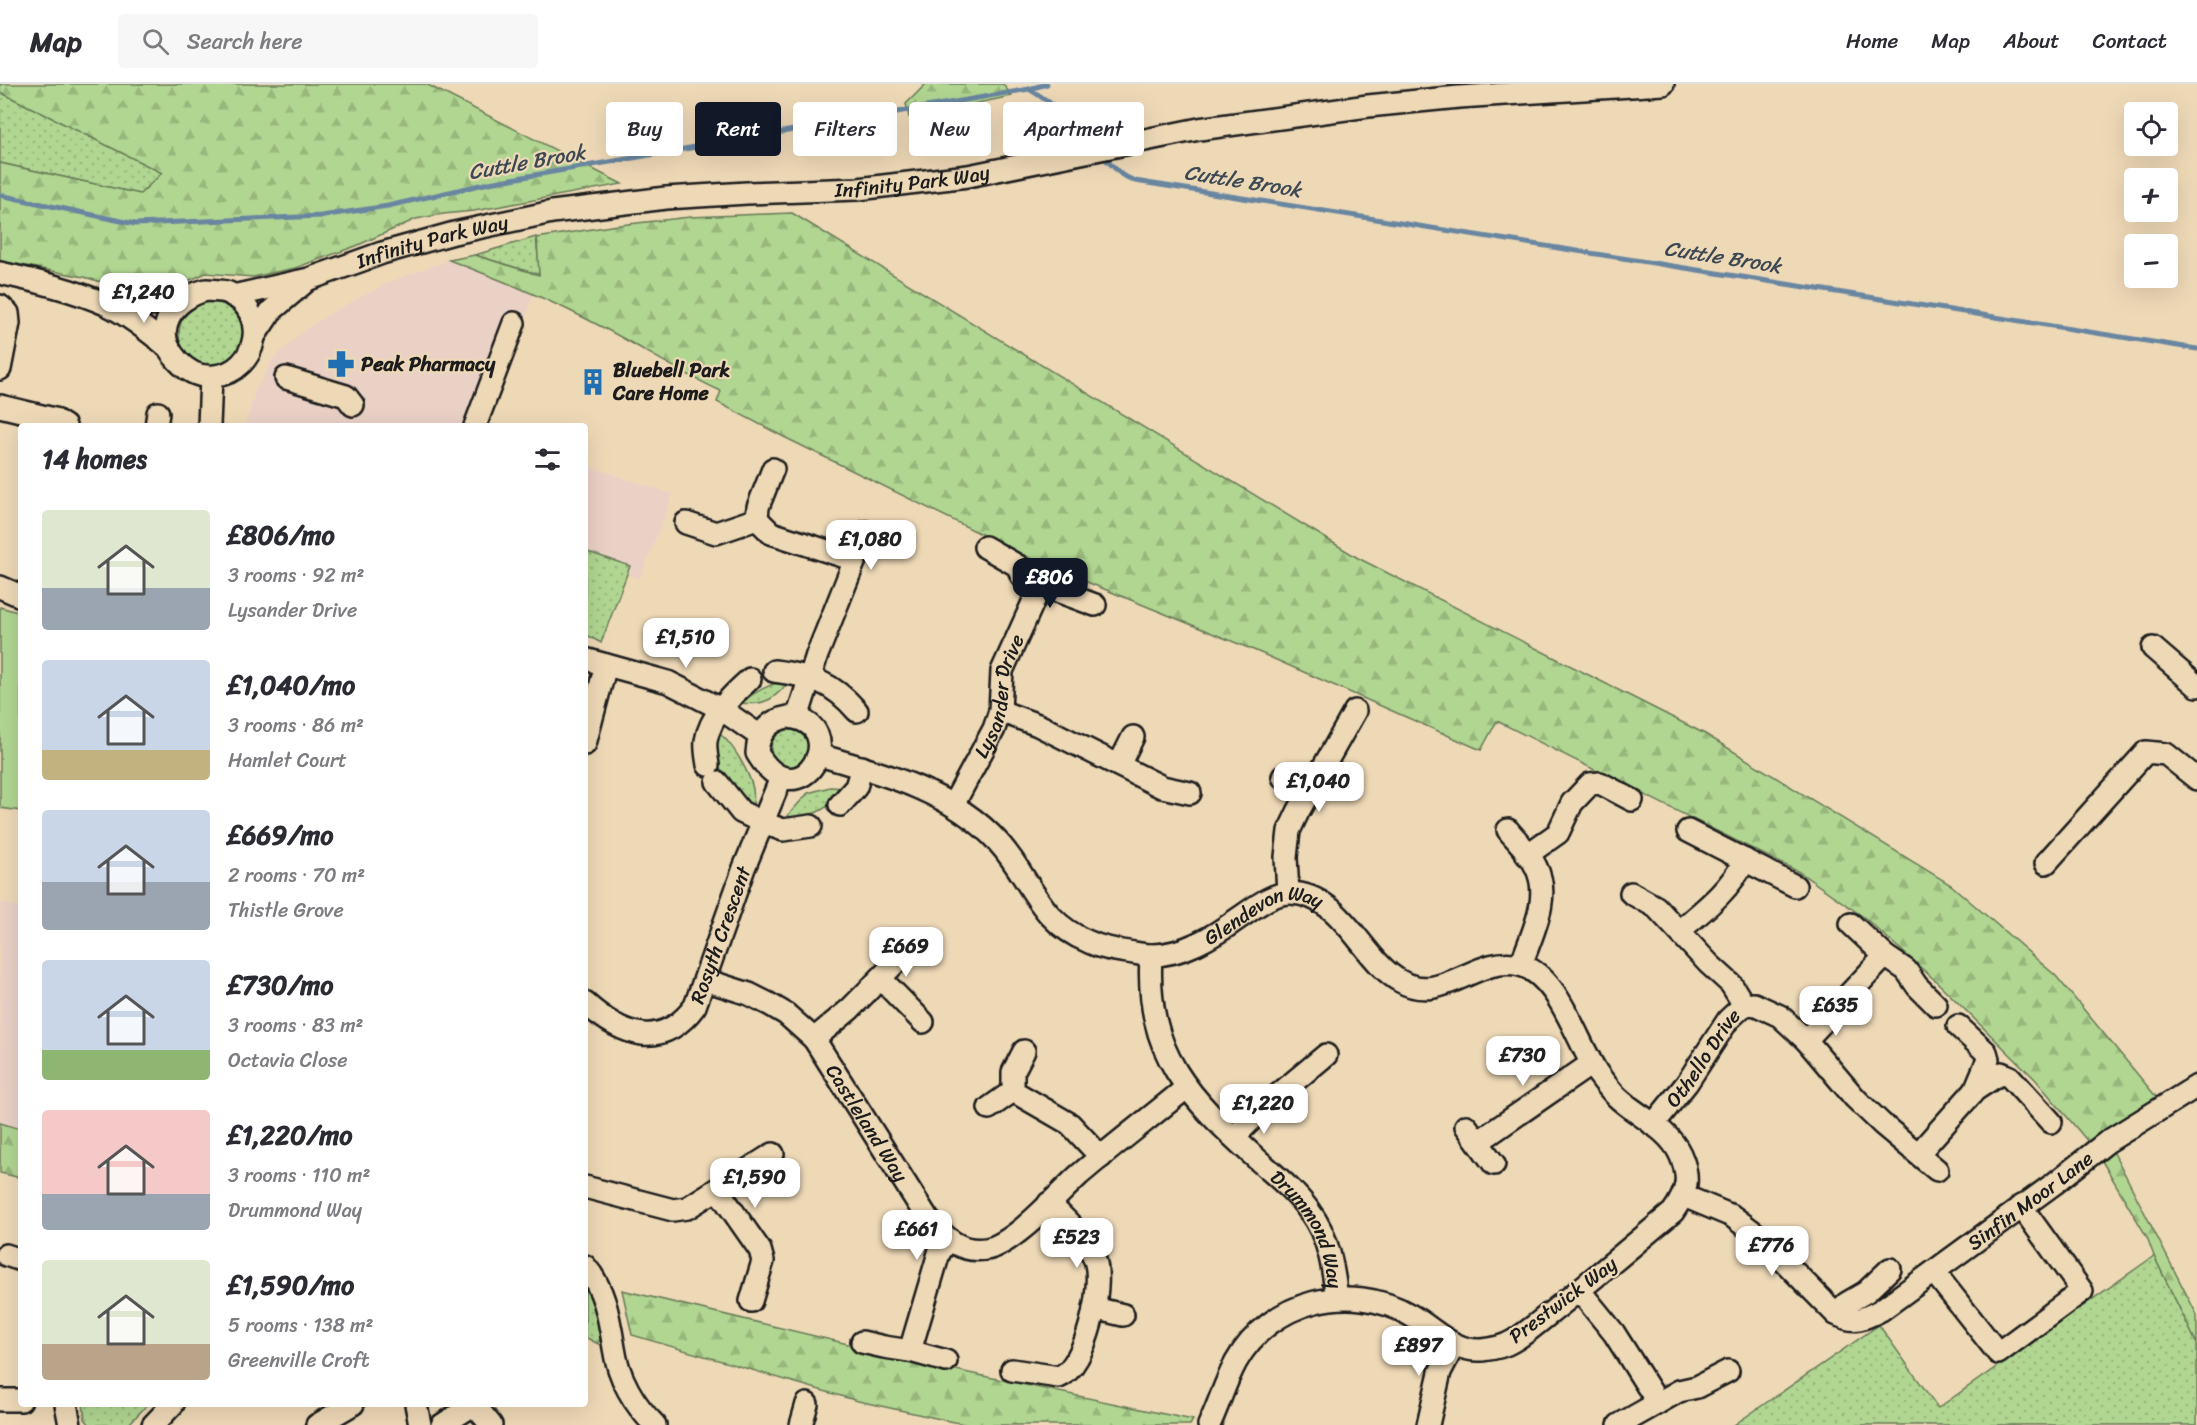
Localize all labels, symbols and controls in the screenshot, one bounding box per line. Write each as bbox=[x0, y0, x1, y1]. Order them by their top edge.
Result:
search box bbox=[118, 14, 538, 68]
text: Map bbox=[30, 17, 82, 66]
text: Search here bbox=[187, 22, 303, 61]
text: Home bbox=[1846, 22, 1898, 60]
text: Map bbox=[1931, 22, 1970, 60]
text: About bbox=[2003, 22, 2060, 60]
text: Contact bbox=[2093, 22, 2167, 60]
icon: search bbox=[139, 25, 172, 58]
chip: Buy bbox=[606, 102, 683, 156]
chip: Rent bbox=[695, 102, 781, 156]
chip: Filters bbox=[793, 102, 897, 156]
chip: New bbox=[909, 102, 991, 156]
chip: Apartment bbox=[1003, 102, 1144, 156]
map controls bbox=[2124, 102, 2178, 288]
button: locate bbox=[2124, 102, 2178, 156]
water label: Cuttle Brook bbox=[465, 133, 590, 191]
water label: Cuttle Brook bbox=[1182, 153, 1306, 209]
street label: Infinity Park Way bbox=[833, 154, 993, 207]
button: + bbox=[2124, 168, 2178, 222]
street label: Infinity Park Way bbox=[350, 204, 512, 279]
water label: Cuttle Brook bbox=[1662, 229, 1786, 285]
button: − bbox=[2124, 234, 2178, 288]
pin: £1,240 bbox=[95, 273, 193, 324]
text: £1,240 bbox=[113, 275, 175, 310]
place label: Peak Pharmacy bbox=[361, 347, 496, 382]
pharmacy icon: Peak Pharmacy bbox=[326, 349, 356, 379]
place label: Bluebell Park Care Home bbox=[612, 353, 731, 411]
building icon: Bluebell Park Care Home bbox=[578, 367, 608, 397]
text: 14 homes bbox=[42, 436, 147, 482]
icon: filters bbox=[531, 443, 564, 476]
text: £806/mo bbox=[228, 512, 335, 558]
pin: £1,080 bbox=[822, 520, 920, 571]
text: £1,080 bbox=[840, 522, 902, 557]
icon: home bbox=[90, 534, 162, 606]
text: 3 rooms · 92 m² bbox=[228, 558, 364, 593]
pin: £806 bbox=[1014, 558, 1086, 609]
text: £806 bbox=[1027, 560, 1073, 595]
text: Lysander Drive bbox=[228, 593, 357, 628]
pin: £1,510 bbox=[637, 618, 735, 669]
text: £1,510 bbox=[657, 620, 715, 655]
street label: Lysander Drive bbox=[964, 628, 1034, 765]
text: £1,040/mo bbox=[228, 662, 355, 708]
icon: home bbox=[90, 684, 162, 756]
text: 3 rooms · 86 m² bbox=[228, 708, 364, 743]
text: Hamlet Court bbox=[228, 743, 347, 778]
pin: £1,040 bbox=[1270, 762, 1368, 813]
text: £1,040 bbox=[1288, 764, 1350, 799]
text: £669/mo bbox=[228, 812, 333, 858]
icon: home bbox=[90, 834, 162, 906]
text: 2 rooms · 70 m² bbox=[228, 858, 365, 893]
street label: Rosyth Crescent bbox=[680, 860, 761, 1009]
street label: Glendevon Way bbox=[1197, 875, 1331, 955]
text: Thistle Grove bbox=[228, 893, 344, 928]
pin: £669 bbox=[870, 927, 942, 978]
text: £669 bbox=[883, 929, 929, 964]
text: £730/mo bbox=[228, 962, 333, 1008]
icon: home bbox=[90, 984, 162, 1056]
pin: £635 bbox=[1800, 986, 1872, 1037]
text: £635 bbox=[1813, 988, 1859, 1023]
street label: Othello Drive bbox=[1656, 999, 1749, 1115]
text: 3 rooms · 83 m² bbox=[228, 1008, 363, 1043]
pin: £730 bbox=[1487, 1036, 1559, 1087]
text: £730 bbox=[1500, 1038, 1546, 1073]
text: Octavia Close bbox=[228, 1043, 348, 1078]
street label: Castleland Way bbox=[816, 1057, 918, 1190]
pin: £1,220 bbox=[1215, 1084, 1313, 1135]
text: £1,220 bbox=[1234, 1086, 1294, 1121]
text: £1,220/mo bbox=[228, 1112, 352, 1158]
icon: home bbox=[90, 1134, 162, 1206]
street label: Sinfin Moor Lane bbox=[1959, 1142, 2101, 1260]
text: 3 rooms · 110 m² bbox=[228, 1158, 370, 1193]
pin: £1,590 bbox=[706, 1158, 804, 1209]
text: £1,590 bbox=[724, 1160, 786, 1195]
street label: Drummond Way bbox=[1262, 1161, 1353, 1292]
text: Drummond Way bbox=[228, 1193, 362, 1228]
pin: £661 bbox=[881, 1210, 953, 1261]
text: £661 bbox=[896, 1212, 938, 1247]
pin: £523 bbox=[1041, 1218, 1113, 1269]
text: £523 bbox=[1054, 1220, 1100, 1255]
pin: £776 bbox=[1736, 1226, 1808, 1277]
text: £776 bbox=[1750, 1228, 1794, 1263]
street label: Prestwick Way bbox=[1501, 1247, 1625, 1353]
text: £1,590/mo bbox=[228, 1262, 354, 1308]
icon: home bbox=[90, 1284, 162, 1356]
text: 5 rooms · 138 m² bbox=[228, 1308, 373, 1343]
pin: £897 bbox=[1383, 1326, 1455, 1377]
text: £897 bbox=[1396, 1328, 1442, 1363]
text: Greenville Croft bbox=[228, 1343, 369, 1378]

